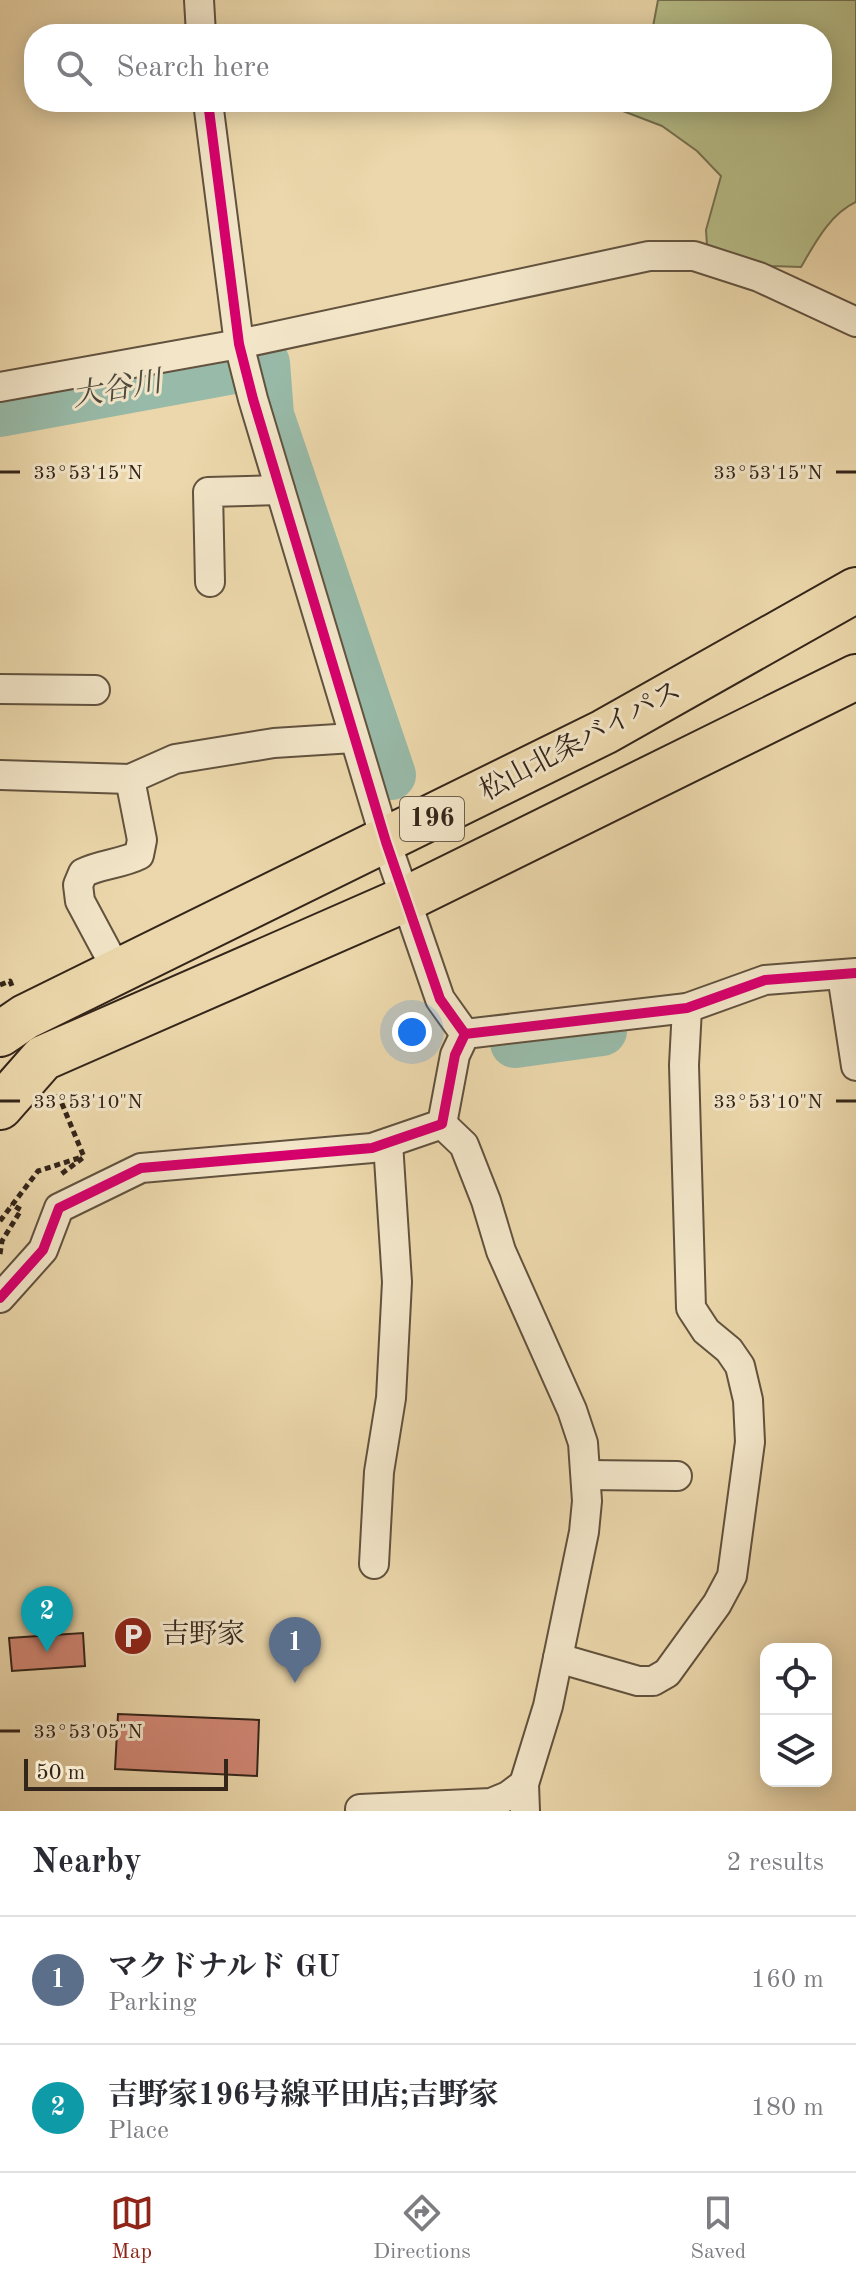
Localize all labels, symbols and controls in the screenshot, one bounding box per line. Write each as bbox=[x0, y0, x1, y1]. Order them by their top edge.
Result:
search box bbox=[24, 24, 832, 112]
icon: search bbox=[52, 46, 96, 90]
text: Search here bbox=[116, 53, 270, 83]
water label: 大谷川 bbox=[70, 364, 167, 413]
text: 33°53'15"N bbox=[33, 464, 143, 484]
text: 33°53'15"N bbox=[713, 464, 823, 484]
street label: 松山北条バイパス bbox=[474, 675, 686, 807]
road number: 196 bbox=[400, 797, 464, 841]
your location bbox=[392, 1012, 432, 1052]
text: 33°53'10"N bbox=[33, 1093, 143, 1113]
text: 33°53'10"N bbox=[713, 1093, 823, 1113]
pin: 2 bbox=[21, 1586, 73, 1652]
parking icon: 吉野家 bbox=[112, 1615, 154, 1657]
pin: 1 bbox=[269, 1617, 321, 1683]
place label: 吉野家 bbox=[161, 1619, 245, 1650]
map controls bbox=[760, 1643, 832, 1787]
button: locate bbox=[760, 1643, 832, 1715]
button: layers bbox=[760, 1715, 832, 1787]
text: 33°53'05"N bbox=[33, 1723, 143, 1743]
scale bar bbox=[24, 1755, 228, 1791]
text: 50 m bbox=[36, 1762, 85, 1784]
text: Nearby bbox=[32, 1846, 142, 1880]
text: 2 results bbox=[726, 1850, 824, 1876]
text: マクドナルド GU bbox=[108, 1953, 340, 1983]
text: 1 bbox=[50, 1967, 66, 1993]
text: 160 m bbox=[751, 1967, 824, 1993]
text: Parking bbox=[108, 1990, 197, 2016]
text: 吉野家196号線平田店;吉野家 bbox=[108, 2081, 499, 2111]
text: 2 bbox=[50, 2095, 66, 2121]
text: 180 m bbox=[751, 2095, 824, 2121]
text: Place bbox=[108, 2118, 169, 2144]
tab: Map bbox=[110, 2191, 154, 2266]
tab: Directions bbox=[373, 2191, 471, 2266]
tab: Saved bbox=[690, 2191, 746, 2266]

